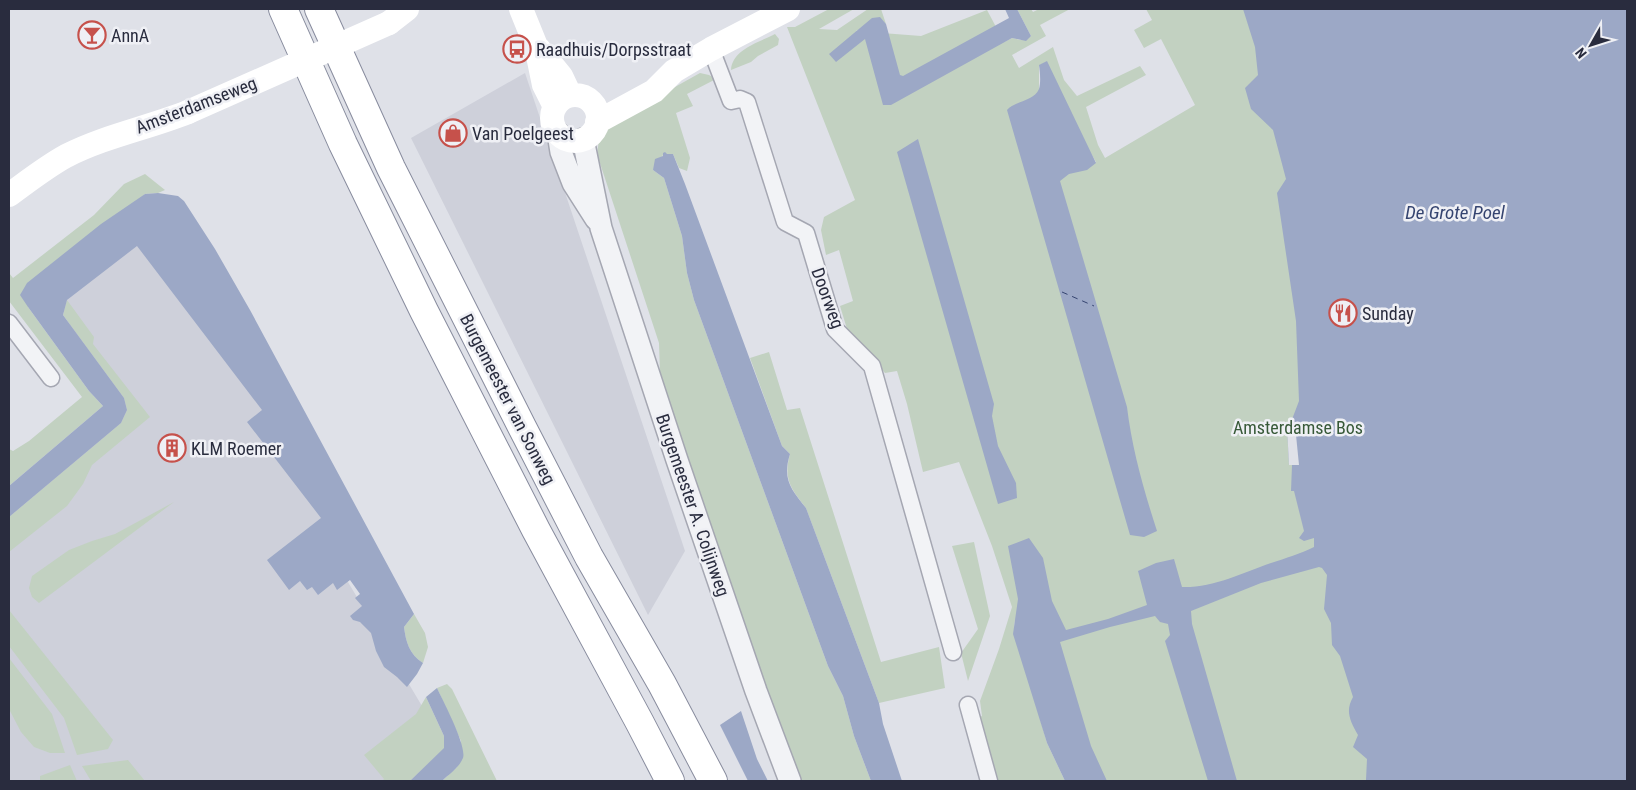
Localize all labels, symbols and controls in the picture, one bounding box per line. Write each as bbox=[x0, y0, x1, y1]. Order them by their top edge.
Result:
bar icon: AnnA bbox=[77, 20, 107, 50]
north arrow bbox=[1566, 20, 1616, 70]
place label: AnnA bbox=[111, 25, 150, 46]
bus stop icon: Raadhuis/Dorpsstraat bbox=[502, 34, 532, 64]
place label: Raadhuis/Dorpsstraat bbox=[536, 39, 691, 60]
text: N bbox=[1572, 45, 1590, 62]
street label: Amsterdamseweg bbox=[132, 72, 260, 138]
shop icon: Van Poelgeest bbox=[438, 118, 468, 148]
place label: Van Poelgeest bbox=[472, 123, 574, 144]
water label: De Grote Poel bbox=[1405, 201, 1506, 224]
street label: Doorweg bbox=[807, 265, 849, 331]
restaurant icon: Sunday bbox=[1328, 298, 1358, 328]
place label: Sunday bbox=[1362, 303, 1414, 324]
street label: Burgemeester van Sonweg bbox=[456, 310, 560, 488]
street label: Burgemeester A. Colijnweg bbox=[652, 411, 734, 599]
park label: Amsterdamse Bos bbox=[1233, 417, 1363, 438]
building icon: KLM Roemer bbox=[157, 433, 187, 463]
place label: KLM Roemer bbox=[191, 438, 282, 459]

